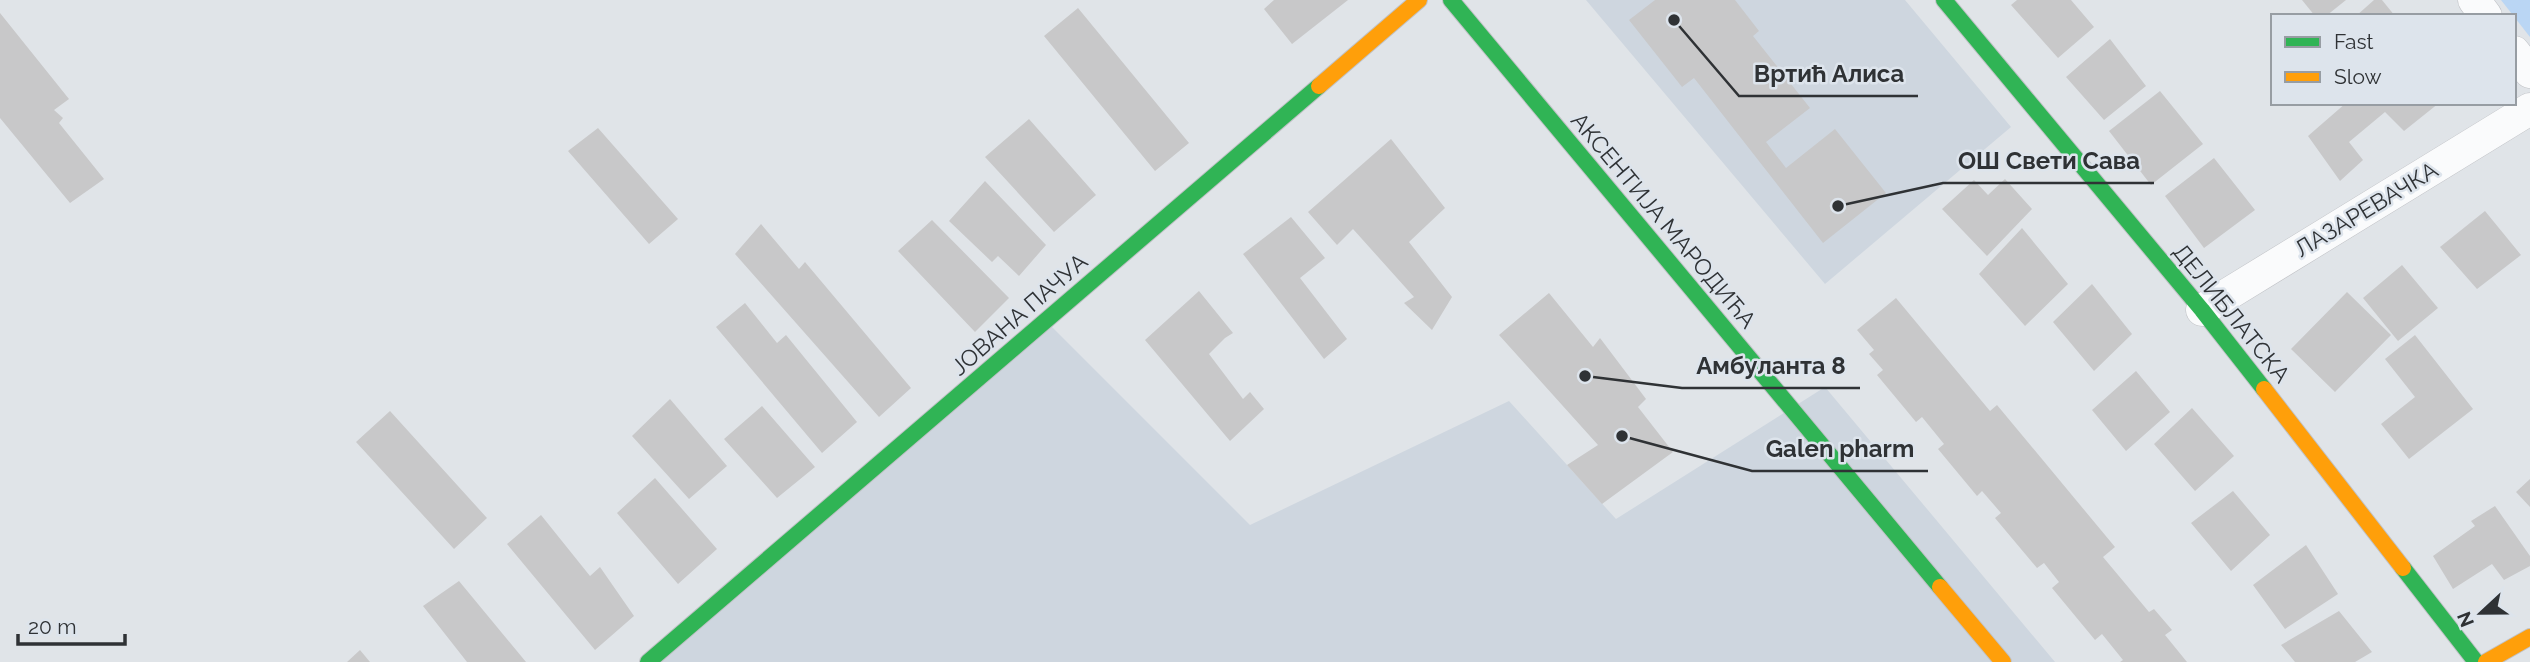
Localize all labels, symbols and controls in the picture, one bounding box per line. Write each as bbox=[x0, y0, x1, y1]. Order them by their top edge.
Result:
legend bbox=[2271, 14, 2516, 105]
text: Fast bbox=[2334, 29, 2374, 54]
callout: Вртић Алиса bbox=[1739, 51, 1918, 96]
text: Вртић Алиса bbox=[1754, 59, 1904, 88]
text: Slow bbox=[2334, 64, 2382, 89]
street label: АКСЕНТИЈА МАРОДИЋА bbox=[1566, 107, 1762, 334]
callout: ОШ Свети Сава bbox=[1943, 138, 2154, 183]
text: ОШ Свети Сава bbox=[1958, 146, 2140, 175]
street label: ЛАЗАРЕВАЧКА bbox=[2290, 155, 2443, 262]
street label: ДЕЛИБЛАТСКА bbox=[2168, 238, 2296, 388]
street label: ЈОВАНА ПАЧУА bbox=[945, 247, 1093, 380]
callout: Амбуланта 8 bbox=[1682, 343, 1860, 388]
text: Амбуланта 8 bbox=[1696, 351, 1846, 380]
callout: Galen pharm bbox=[1752, 426, 1928, 471]
text: Galen pharm bbox=[1766, 434, 1914, 463]
north arrow bbox=[2446, 578, 2516, 648]
scale bar bbox=[18, 602, 124, 646]
text: N bbox=[2452, 609, 2478, 630]
text: 20 m bbox=[28, 614, 76, 639]

